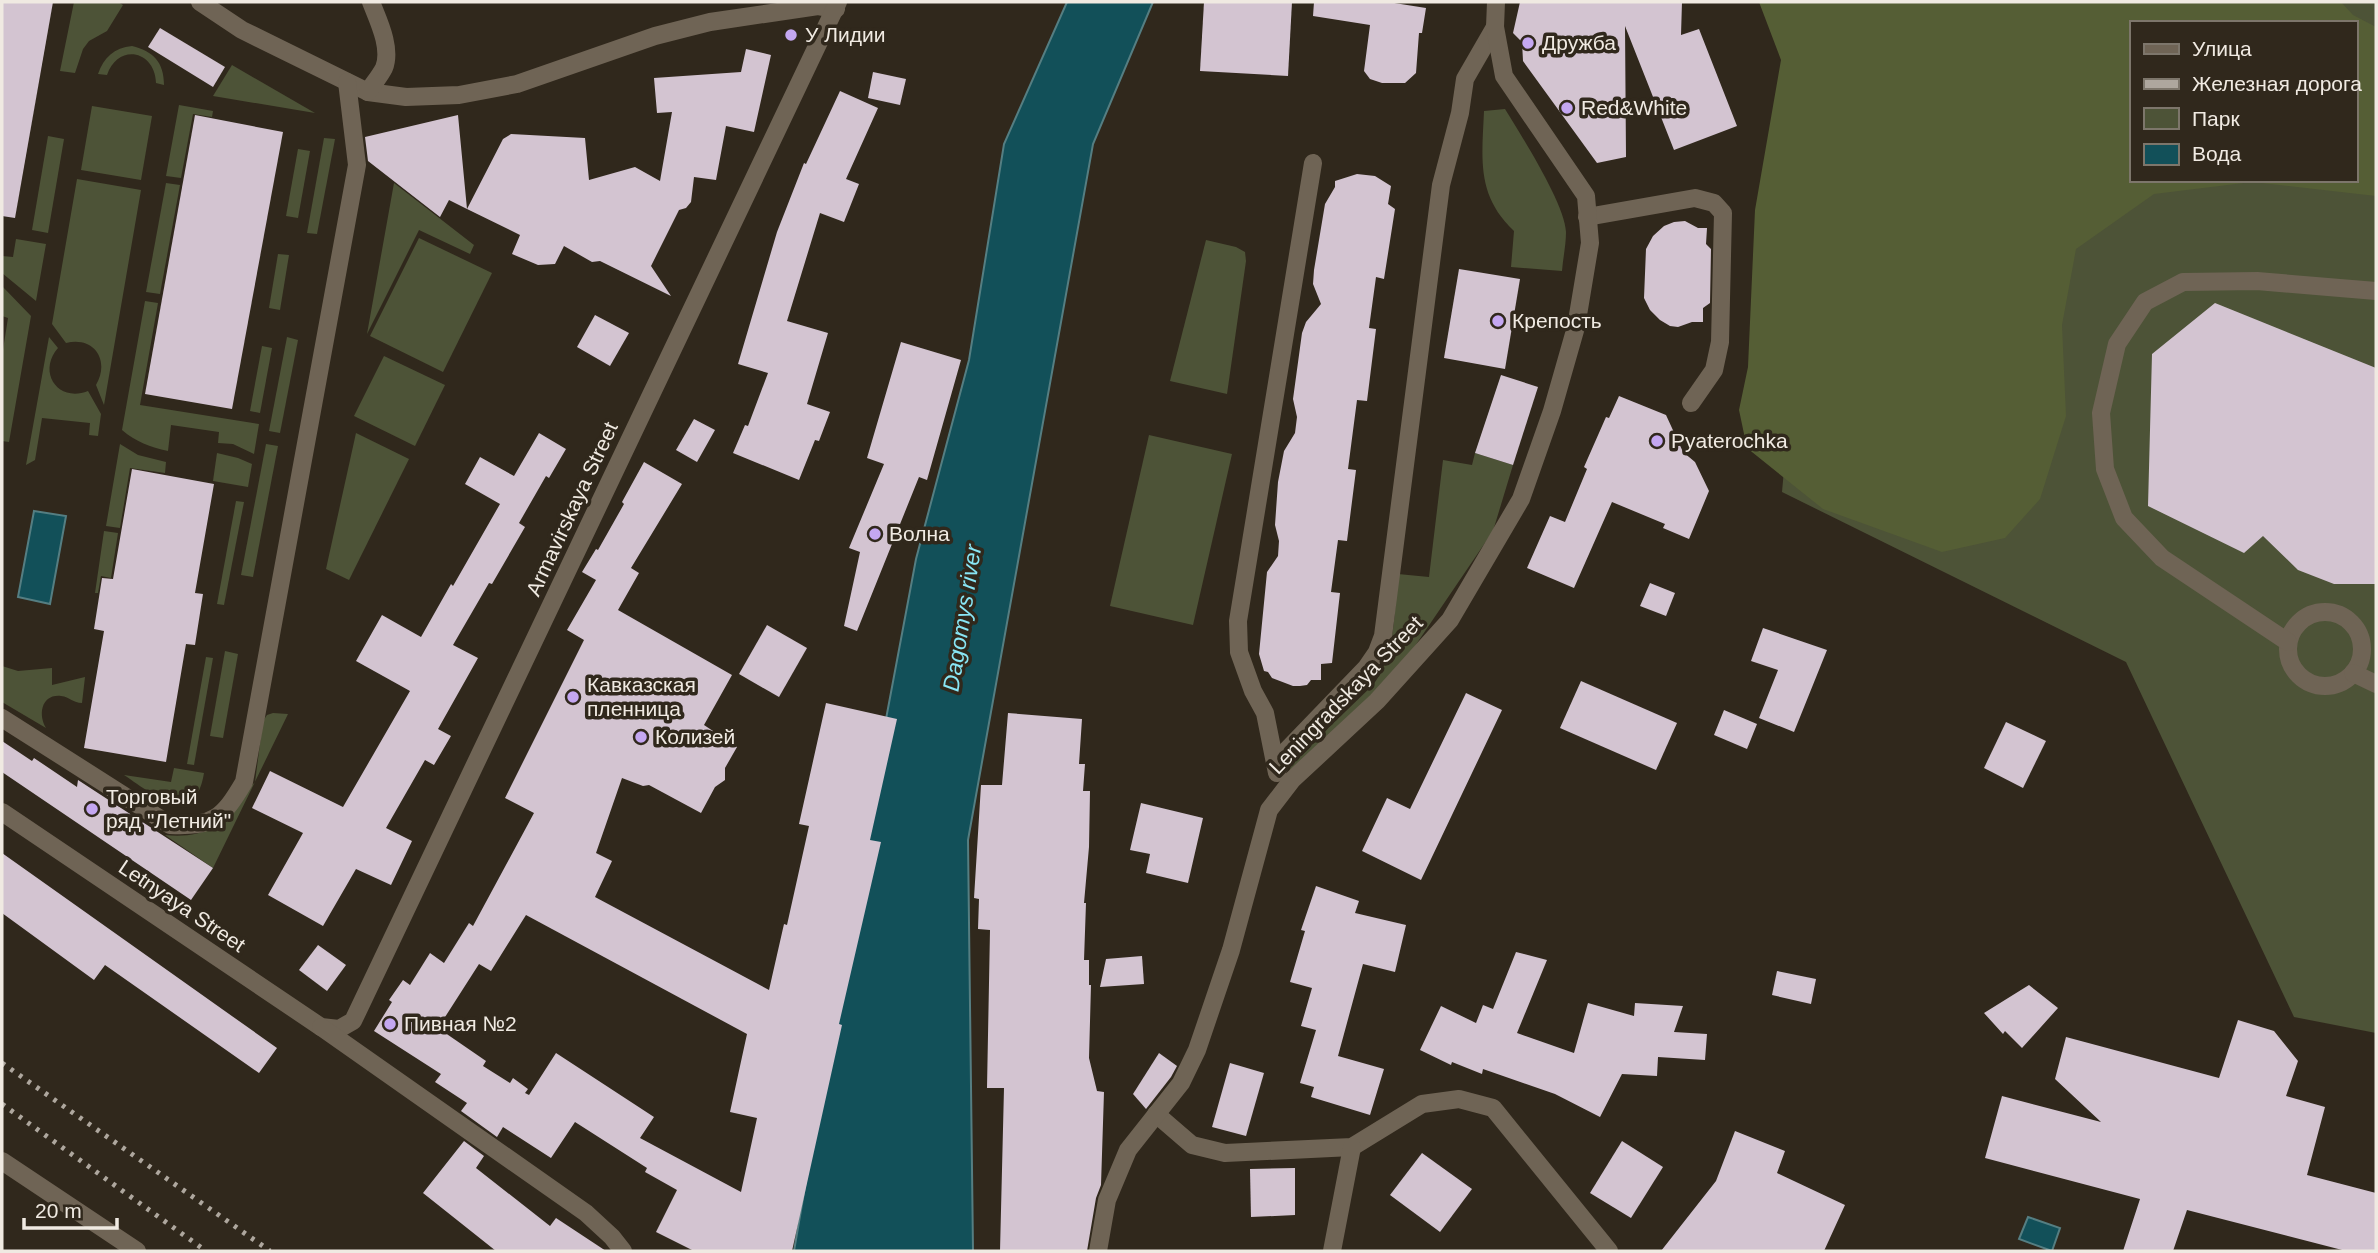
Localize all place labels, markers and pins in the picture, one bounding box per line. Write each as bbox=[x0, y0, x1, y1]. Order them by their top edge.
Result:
place label: У Лидии bbox=[805, 23, 885, 46]
marker: У Лидии bbox=[783, 27, 799, 43]
place label: Дружба bbox=[1542, 31, 1616, 54]
marker: Дружба bbox=[1520, 35, 1536, 51]
place label: Red&White bbox=[1581, 96, 1687, 119]
marker: Red&White bbox=[1559, 100, 1575, 116]
place label: Крепость bbox=[1512, 309, 1602, 332]
marker: Крепость bbox=[1490, 313, 1506, 329]
place label: Pyaterochka bbox=[1671, 429, 1788, 452]
marker: Pyaterochka bbox=[1649, 433, 1665, 449]
place label: Волна bbox=[889, 522, 950, 545]
marker: Волна bbox=[867, 526, 883, 542]
place label: Кавказская пленница bbox=[587, 673, 696, 720]
marker: Кавказская пленница bbox=[565, 689, 581, 705]
place label: Колизей bbox=[655, 725, 735, 748]
marker: Колизей bbox=[633, 729, 649, 745]
place label: Торговый ряд "Летний" bbox=[106, 785, 231, 832]
marker: Торговый ряд "Летний" bbox=[84, 801, 100, 817]
place label: Пивная №2 bbox=[404, 1012, 517, 1035]
marker: Пивная №2 bbox=[382, 1016, 398, 1032]

